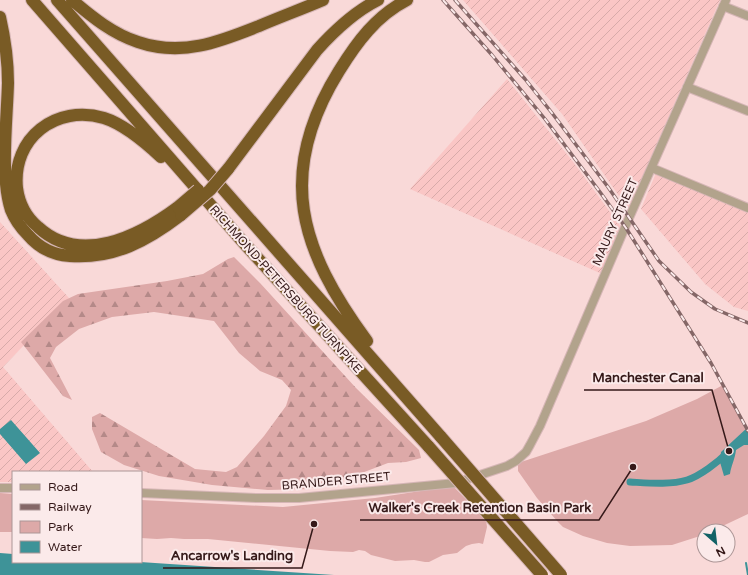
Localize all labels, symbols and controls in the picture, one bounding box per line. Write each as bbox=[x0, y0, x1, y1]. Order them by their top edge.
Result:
street label: MAURY STREET bbox=[589, 176, 641, 268]
street label: RICHMOND-PETERSBURG TURNPIKE bbox=[207, 202, 365, 376]
callout: Manchester Canal bbox=[584, 365, 712, 390]
text: Manchester Canal bbox=[592, 370, 704, 386]
street label: BRANDER STREET bbox=[281, 469, 392, 493]
legend bbox=[12, 471, 142, 563]
text: Road bbox=[48, 480, 78, 494]
callout: Walker's Creek Retention Basin Park bbox=[360, 495, 599, 520]
text: Railway bbox=[48, 500, 92, 514]
text: Walker's Creek Retention Basin Park bbox=[369, 500, 591, 516]
text: Park bbox=[48, 520, 74, 534]
north arrow bbox=[696, 523, 736, 563]
text: Water bbox=[48, 540, 83, 554]
callout: Ancarrow's Landing bbox=[163, 543, 302, 568]
text: N bbox=[714, 544, 727, 559]
text: Ancarrow's Landing bbox=[171, 548, 293, 564]

